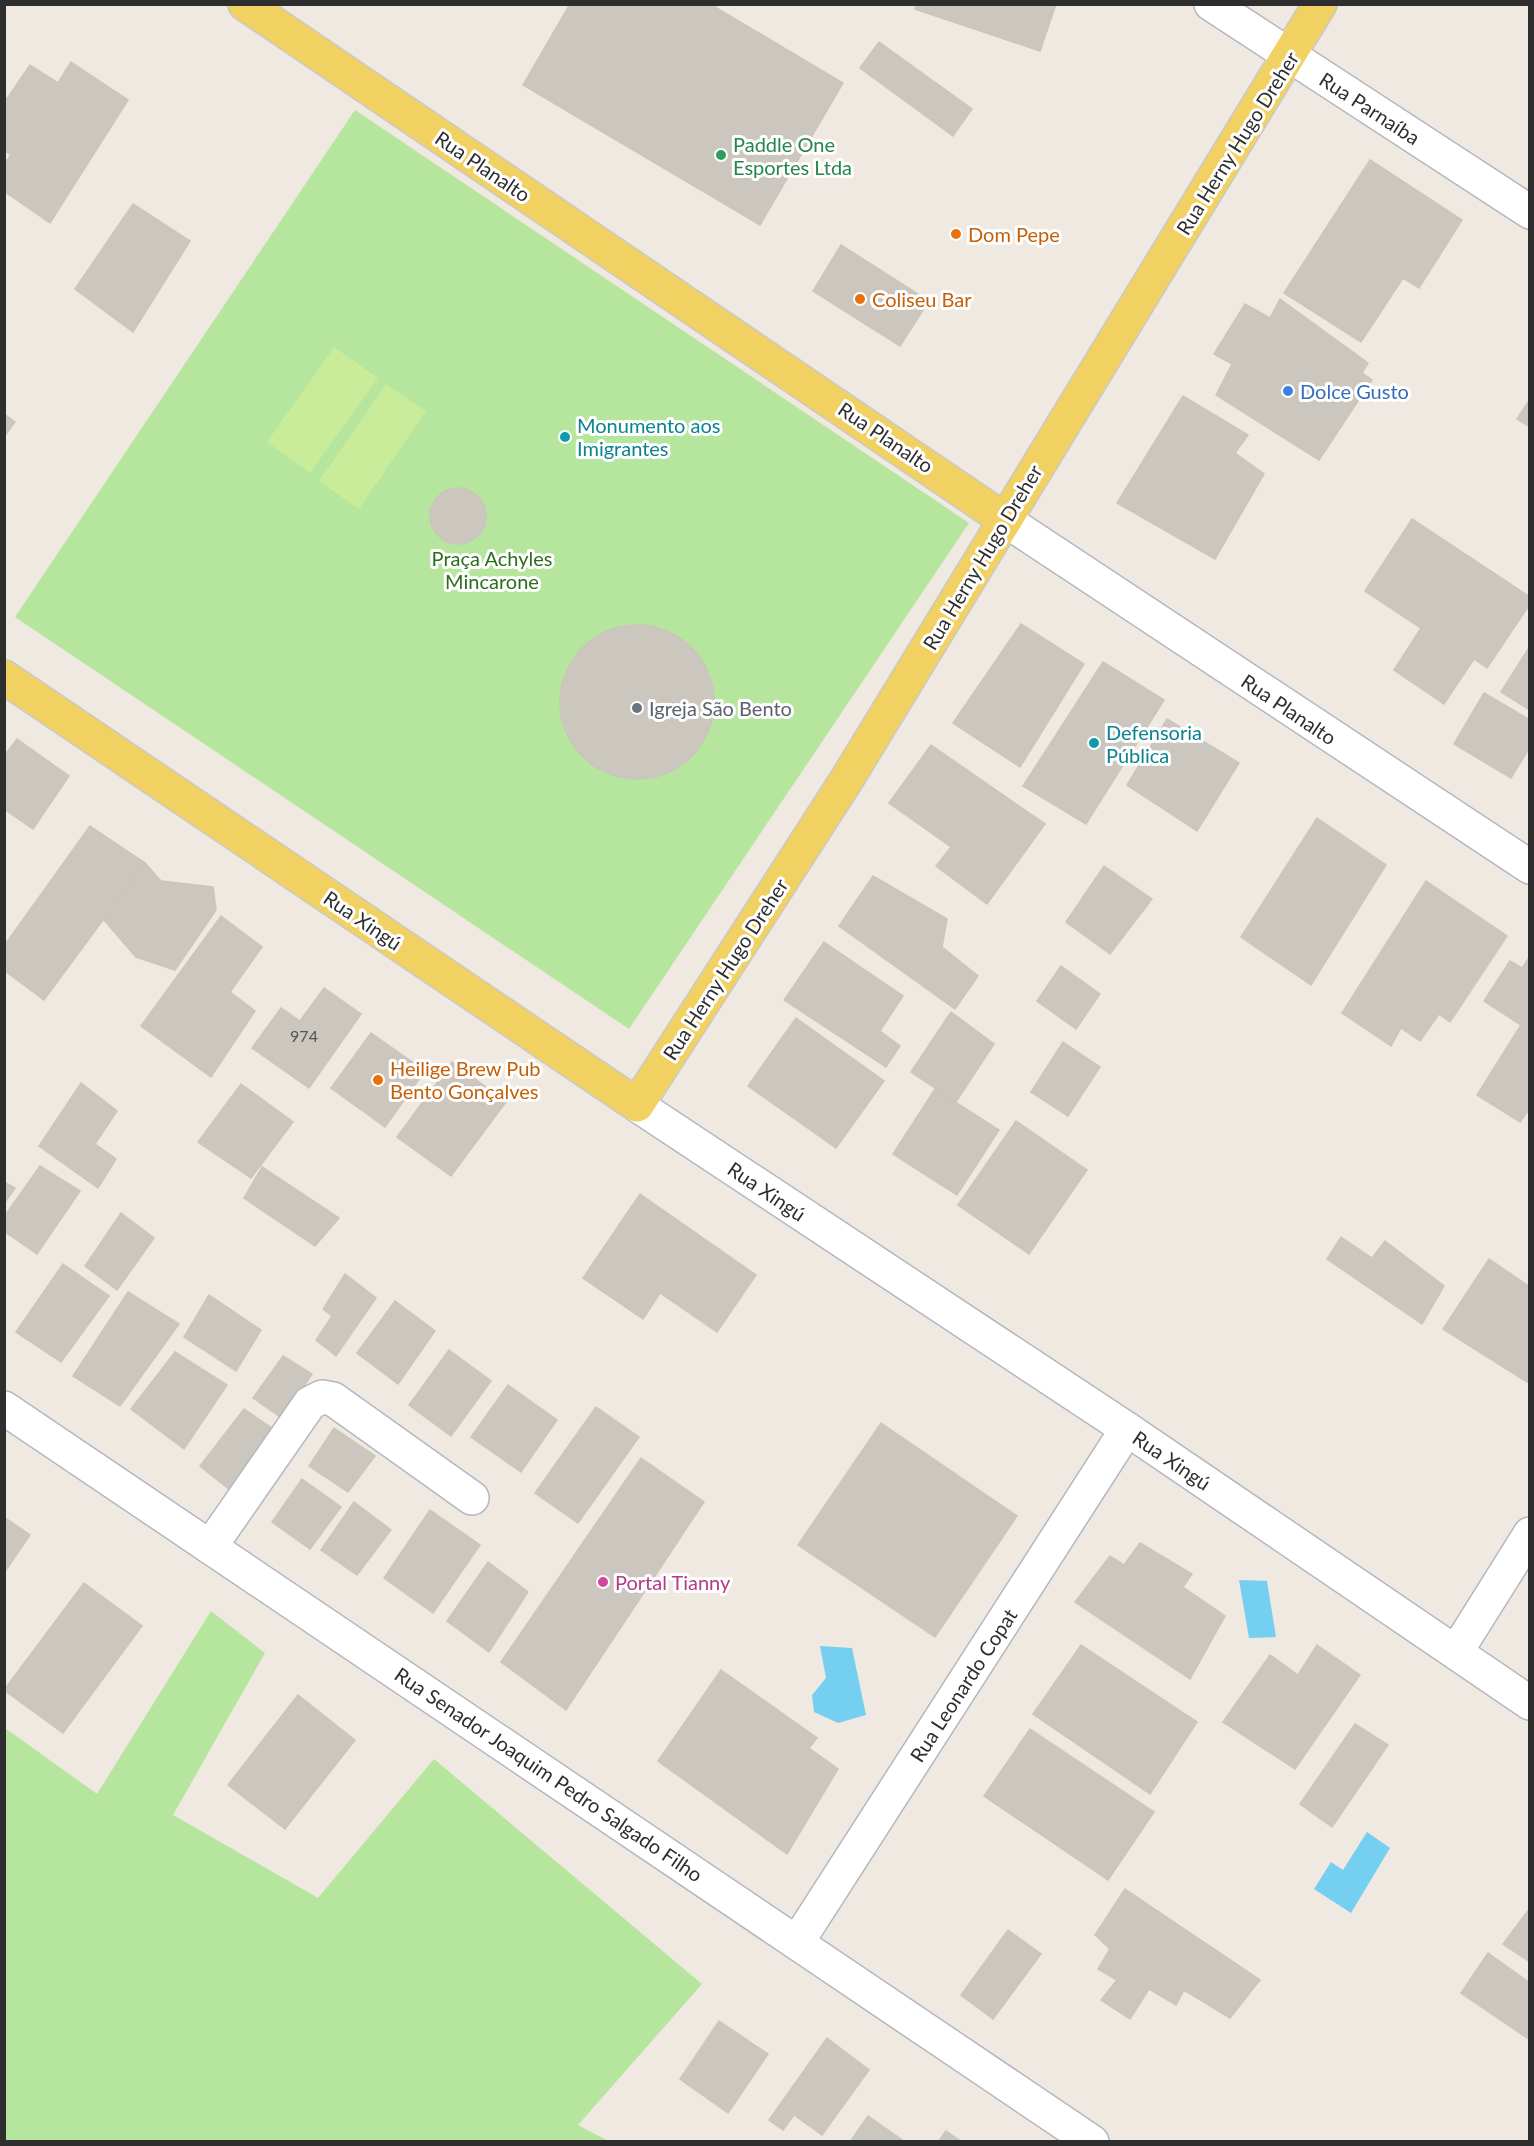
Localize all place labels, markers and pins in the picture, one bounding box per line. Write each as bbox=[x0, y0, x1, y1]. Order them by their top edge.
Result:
place label: Paddle One Esportes Ltda bbox=[733, 132, 852, 179]
marker: Paddle One Esportes Ltda bbox=[714, 148, 728, 162]
place label: Dom Pepe bbox=[968, 222, 1060, 246]
marker: Dom Pepe bbox=[949, 227, 963, 241]
place label: Coliseu Bar bbox=[872, 287, 972, 311]
marker: Coliseu Bar bbox=[853, 292, 867, 306]
place label: Dolce Gusto bbox=[1300, 379, 1409, 403]
marker: Dolce Gusto bbox=[1281, 384, 1295, 398]
place label: Monumento aos Imigrantes bbox=[577, 413, 720, 460]
marker: Monumento aos Imigrantes bbox=[558, 430, 572, 444]
place label: Igreja São Bento bbox=[649, 696, 792, 720]
marker: Igreja São Bento bbox=[630, 701, 644, 715]
place label: Defensoria Pública bbox=[1106, 720, 1202, 767]
marker: Defensoria Pública bbox=[1087, 736, 1101, 750]
place label: Heilige Brew Pub Bento Gonçalves bbox=[390, 1056, 541, 1103]
marker: Heilige Brew Pub Bento Gonçalves bbox=[371, 1073, 385, 1087]
place label: Portal Tianny bbox=[615, 1570, 731, 1594]
marker: Portal Tianny bbox=[596, 1575, 610, 1589]

